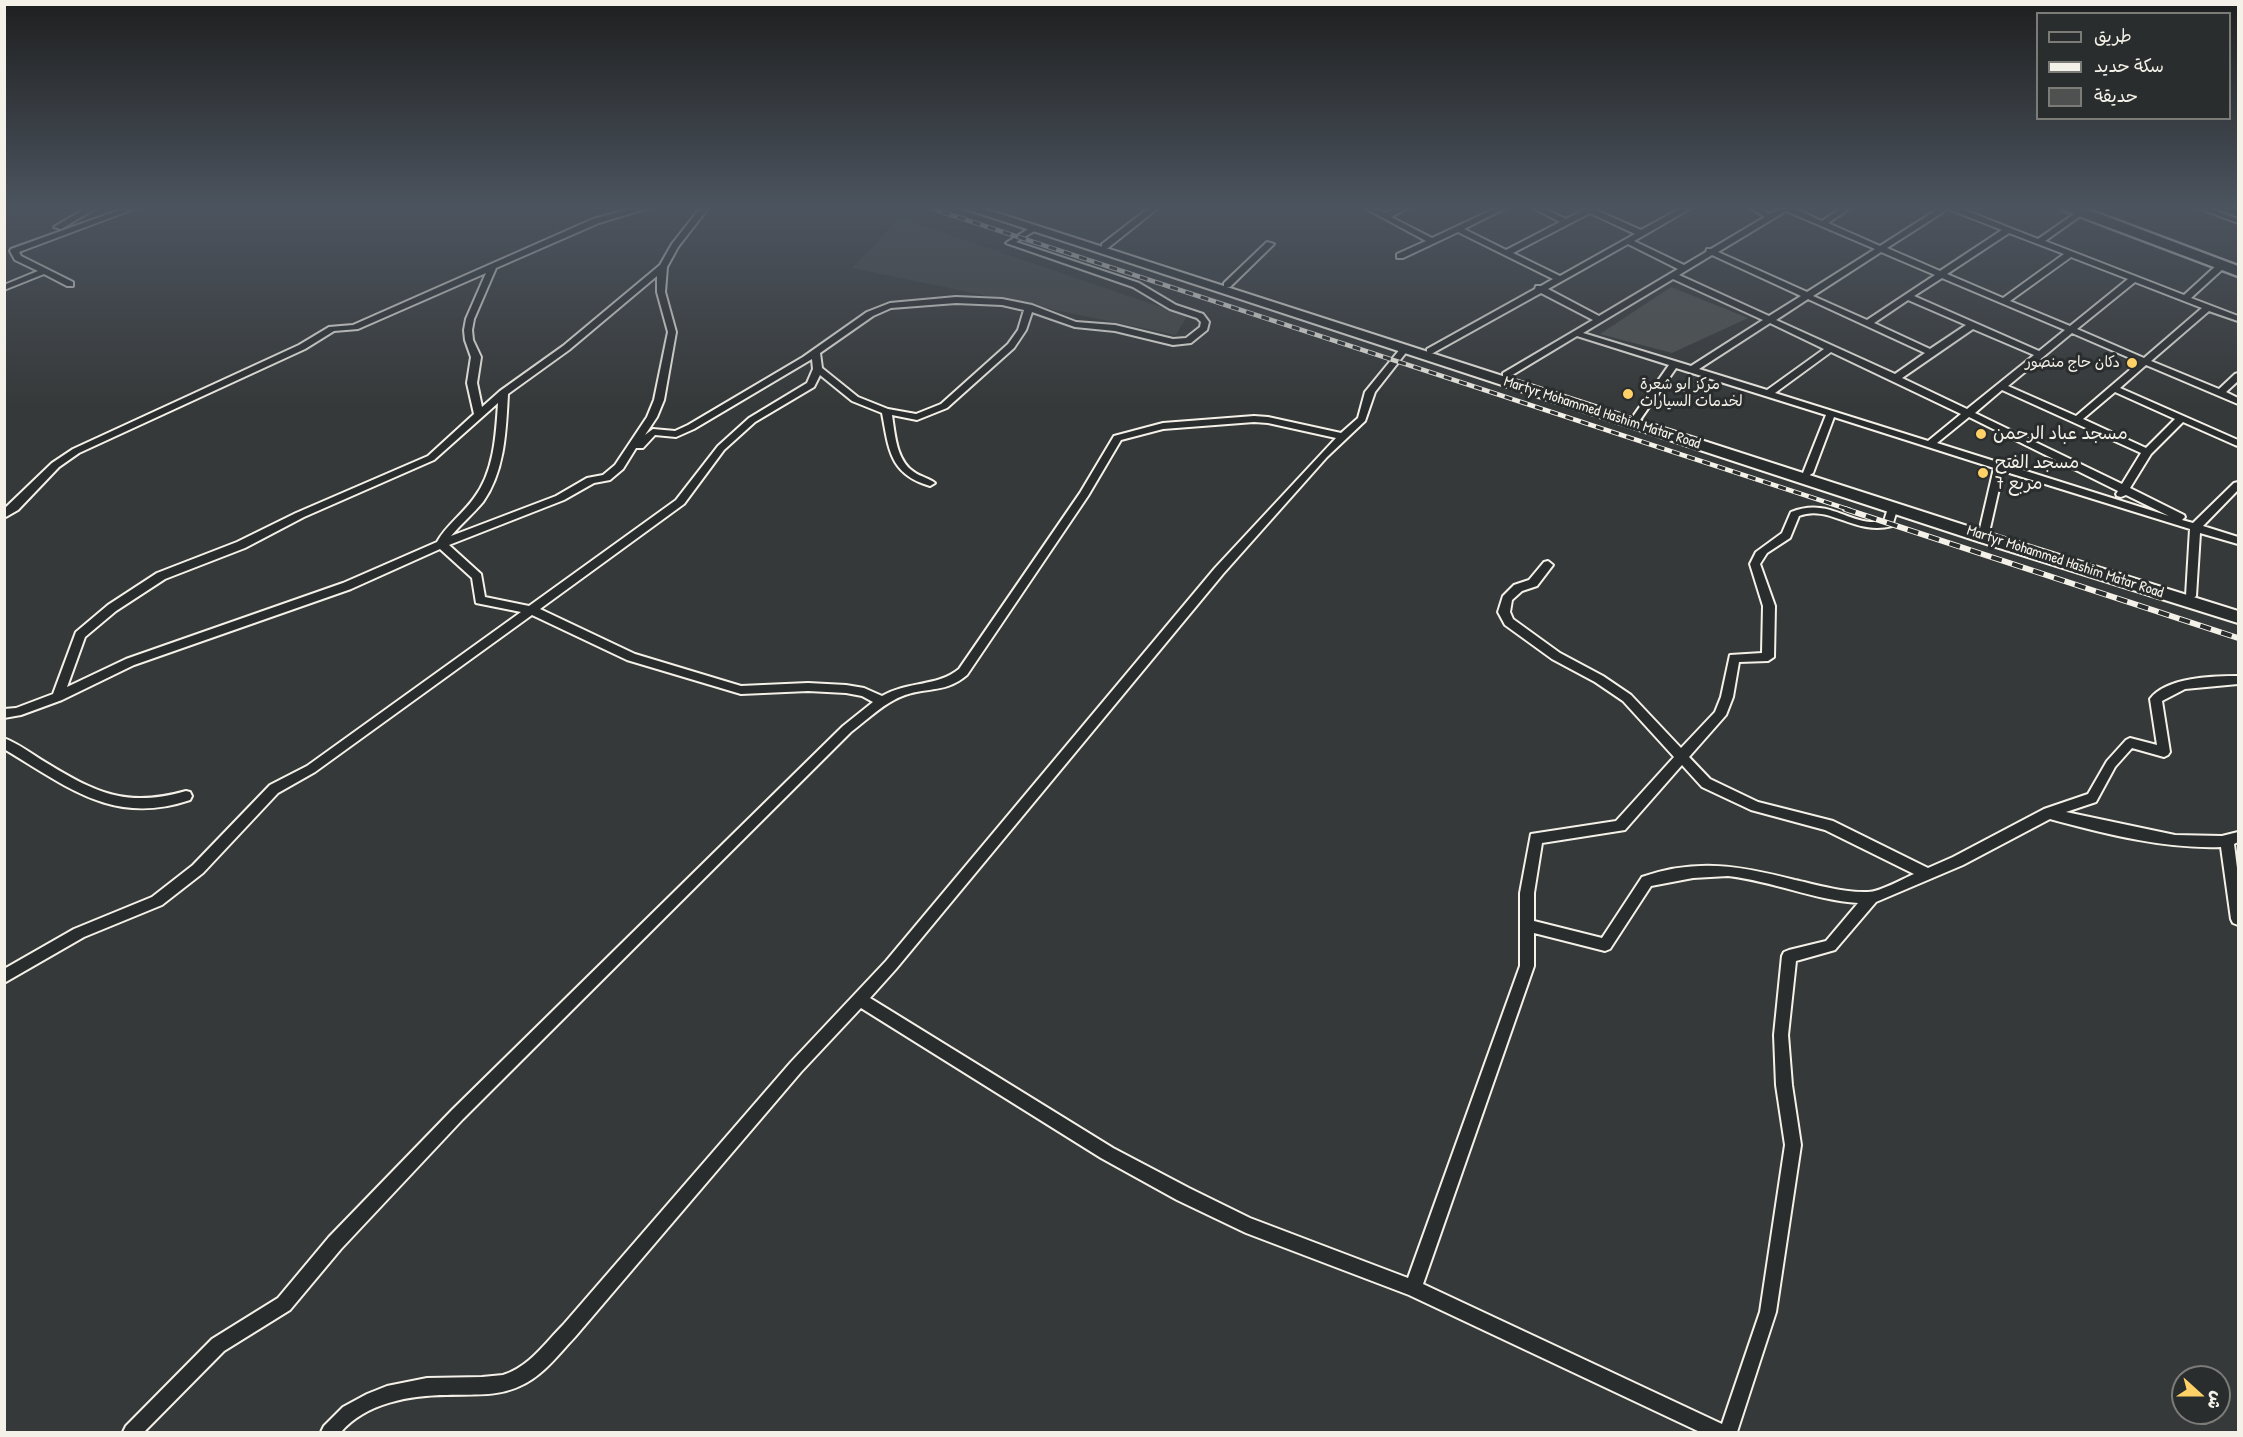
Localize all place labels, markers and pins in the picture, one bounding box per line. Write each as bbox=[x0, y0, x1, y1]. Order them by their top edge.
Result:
place label: دكان حاج منصور bbox=[2025, 354, 2120, 372]
marker: دكان حاج منصور bbox=[2125, 356, 2139, 370]
place label: مركز ابو شعرة لخدمات السيارات bbox=[1640, 376, 1743, 411]
marker: مركز ابو شعرة لخدمات السيارات bbox=[1621, 387, 1635, 401]
place label: مسجد عباد الرحمن bbox=[1993, 423, 2128, 445]
marker: مسجد عباد الرحمن bbox=[1974, 427, 1988, 441]
place label: مسجد الفتح مربع 7 bbox=[1995, 452, 2079, 494]
marker: مسجد الفتح مربع 7 bbox=[1976, 466, 1990, 480]

